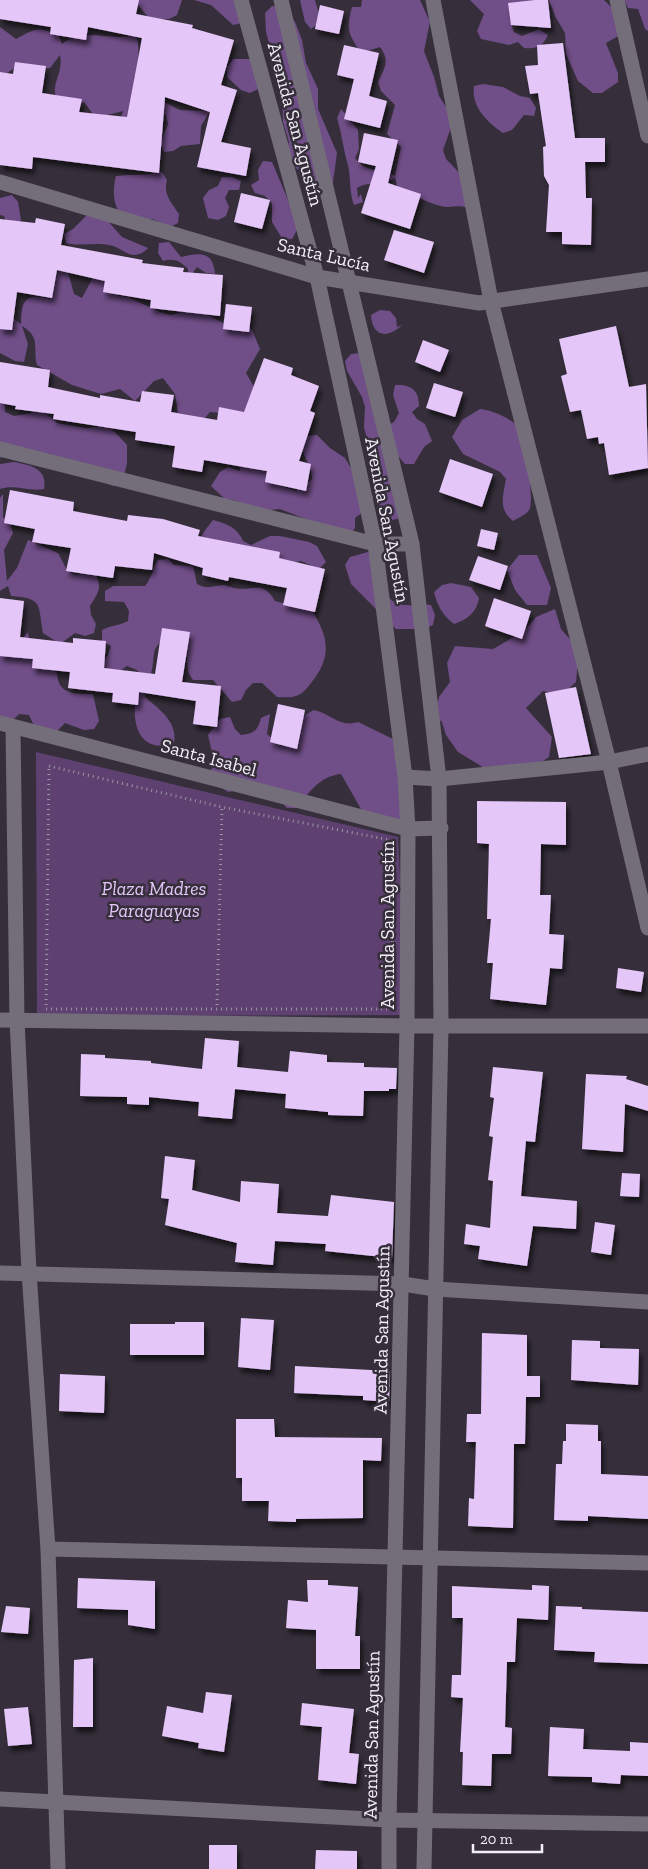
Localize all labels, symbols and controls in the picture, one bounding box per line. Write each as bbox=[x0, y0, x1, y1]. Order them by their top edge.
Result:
street label: Avenida San Agustín bbox=[263, 40, 328, 209]
street label: Santa Lucía bbox=[275, 233, 373, 276]
street label: Avenida San Agustín bbox=[360, 435, 415, 605]
street label: Santa Isabel bbox=[158, 734, 259, 781]
street label: Avenida San Agustín bbox=[376, 841, 399, 1009]
park label: Plaza Madres Paraguayas bbox=[102, 877, 206, 922]
street label: Avenida San Agustín bbox=[369, 1245, 394, 1414]
street label: Avenida San Agustín bbox=[359, 1650, 384, 1819]
scale bar bbox=[473, 1822, 542, 1854]
text: 20 m bbox=[480, 1830, 513, 1848]

